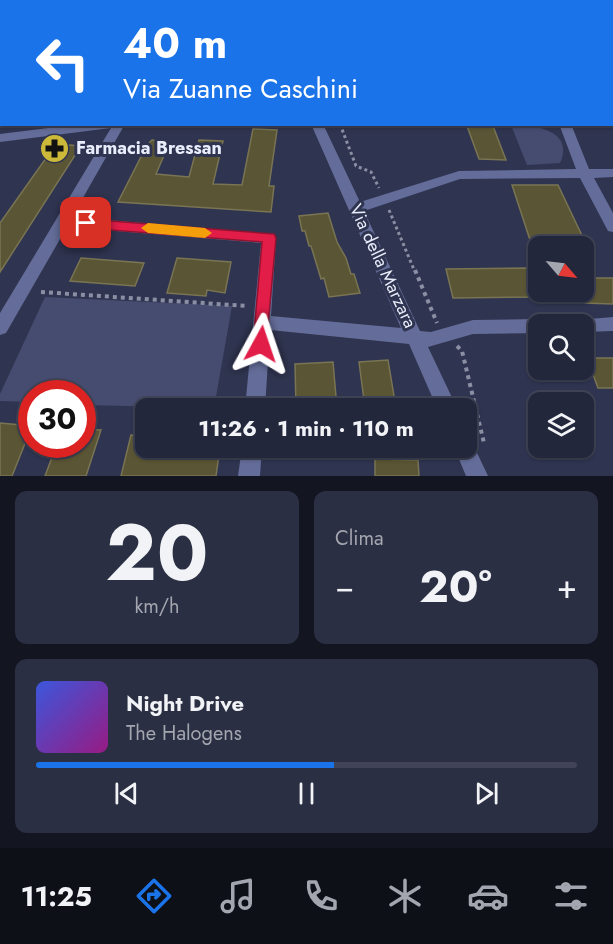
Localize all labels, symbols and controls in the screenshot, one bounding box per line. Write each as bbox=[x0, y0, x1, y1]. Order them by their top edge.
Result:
text: 40 m bbox=[123, 13, 227, 74]
icon: left bbox=[24, 24, 102, 102]
text: Via Zuanne Caschini bbox=[123, 69, 358, 108]
pharmacy icon: Farmacia Bressan bbox=[39, 132, 71, 164]
place label: Farmacia Bressan bbox=[76, 135, 222, 161]
pin bbox=[60, 197, 111, 248]
street label: Via della Marzara bbox=[343, 200, 423, 332]
icon: arrive bbox=[69, 206, 102, 239]
north arrow bbox=[528, 236, 594, 302]
map controls bbox=[528, 236, 594, 458]
position arrow bbox=[229, 312, 293, 376]
button: search bbox=[528, 314, 594, 380]
speed limit sign: 30 bbox=[18, 380, 96, 458]
button: layers bbox=[528, 392, 594, 458]
text: 11:26 · 1 min · 110 m bbox=[198, 412, 414, 444]
text: 20 bbox=[106, 497, 208, 609]
text: Clima bbox=[335, 524, 384, 553]
text: 20° bbox=[419, 554, 492, 619]
text: − bbox=[335, 563, 354, 610]
text: + bbox=[557, 563, 577, 610]
text: km/h bbox=[134, 592, 180, 621]
text: Night Drive bbox=[126, 687, 244, 719]
text: The Halogens bbox=[126, 719, 242, 748]
icon: previous bbox=[110, 777, 143, 810]
icon: pause bbox=[290, 777, 323, 810]
icon: next bbox=[470, 777, 503, 810]
icon: directions bbox=[133, 875, 175, 917]
icon: music bbox=[217, 875, 259, 917]
icon: phone bbox=[300, 875, 342, 917]
icon: climate bbox=[384, 875, 426, 917]
icon: car bbox=[467, 875, 509, 917]
icon: filters bbox=[550, 875, 592, 917]
text: 11:25 bbox=[21, 877, 92, 916]

